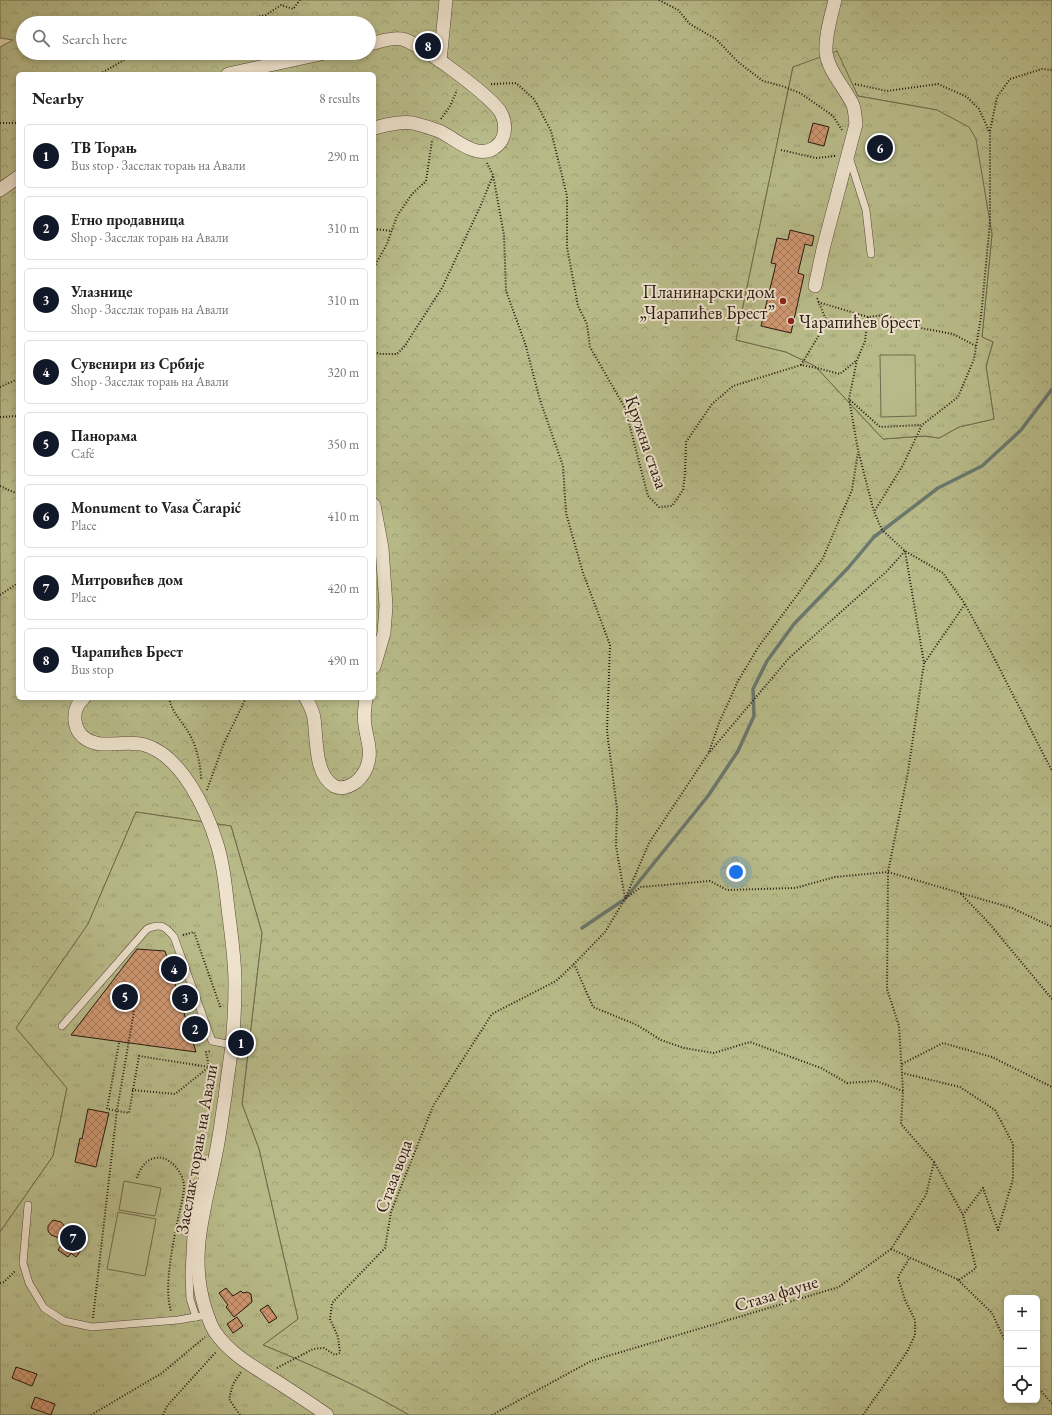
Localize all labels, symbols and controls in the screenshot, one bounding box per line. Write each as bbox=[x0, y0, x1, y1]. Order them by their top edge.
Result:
search box bbox=[16, 16, 376, 60]
icon: search bbox=[30, 27, 52, 49]
text: Search here bbox=[62, 29, 127, 48]
pin: 8 bbox=[415, 31, 441, 61]
text: Nearby bbox=[32, 87, 84, 109]
text: 8 results bbox=[319, 90, 360, 107]
pin: 6 bbox=[867, 133, 893, 163]
text: ТВ Торањ bbox=[71, 138, 137, 157]
text: 1 bbox=[43, 148, 49, 165]
text: 290 m bbox=[328, 148, 359, 165]
text: Bus stop · Заселак торањ на Авали bbox=[71, 157, 246, 174]
text: Етно продавница bbox=[71, 210, 185, 229]
text: 2 bbox=[43, 220, 49, 237]
text: 310 m bbox=[328, 220, 359, 237]
text: Shop · Заселак торањ на Авали bbox=[71, 229, 229, 246]
place label: Планинарски дом „Чарапићев Брест” bbox=[639, 280, 776, 324]
text: Улазнице bbox=[71, 282, 133, 301]
text: 3 bbox=[43, 292, 49, 309]
text: 310 m bbox=[328, 292, 359, 309]
marker: Планинарски дом „Чарапићев Брест” bbox=[778, 296, 788, 306]
text: Shop · Заселак торањ на Авали bbox=[71, 301, 229, 318]
place label: Чарапићев брест bbox=[799, 310, 921, 333]
marker: Чарапићев брест bbox=[786, 316, 796, 326]
text: Сувенири из Србије bbox=[71, 354, 204, 373]
text: 4 bbox=[43, 364, 49, 381]
text: 320 m bbox=[328, 364, 359, 381]
text: Shop · Заселак торањ на Авали bbox=[71, 373, 229, 390]
street label: Кружна стаза bbox=[620, 392, 674, 492]
text: Панорама bbox=[71, 426, 137, 445]
text: 5 bbox=[43, 436, 49, 453]
text: 350 m bbox=[328, 436, 359, 453]
text: Café bbox=[71, 445, 94, 462]
text: Monument to Vasa Čarapić bbox=[71, 498, 241, 517]
text: 6 bbox=[43, 508, 49, 525]
text: 410 m bbox=[328, 508, 359, 525]
text: Place bbox=[71, 517, 97, 534]
text: Митровићев дом bbox=[71, 570, 183, 589]
text: 7 bbox=[43, 580, 49, 597]
text: 420 m bbox=[328, 580, 359, 597]
text: Place bbox=[71, 589, 97, 606]
text: Чарапићев Брест bbox=[71, 642, 183, 661]
text: 8 bbox=[43, 652, 49, 669]
text: 490 m bbox=[328, 652, 359, 669]
text: Bus stop bbox=[71, 661, 114, 678]
your location bbox=[726, 862, 746, 882]
pin: 4 bbox=[161, 954, 187, 984]
pin: 5 bbox=[112, 982, 138, 1012]
pin: 3 bbox=[172, 983, 198, 1013]
pin: 2 bbox=[182, 1014, 208, 1044]
pin: 1 bbox=[228, 1028, 254, 1058]
street label: Заселак торањ на Авали bbox=[170, 1062, 222, 1236]
street label: Стаза вода bbox=[369, 1135, 417, 1216]
pin: 7 bbox=[60, 1223, 86, 1253]
street label: Стаза фауне bbox=[731, 1269, 821, 1317]
map controls bbox=[1004, 1295, 1040, 1403]
button: + bbox=[1004, 1295, 1040, 1331]
button: − bbox=[1004, 1331, 1040, 1367]
button: locate bbox=[1004, 1367, 1040, 1403]

